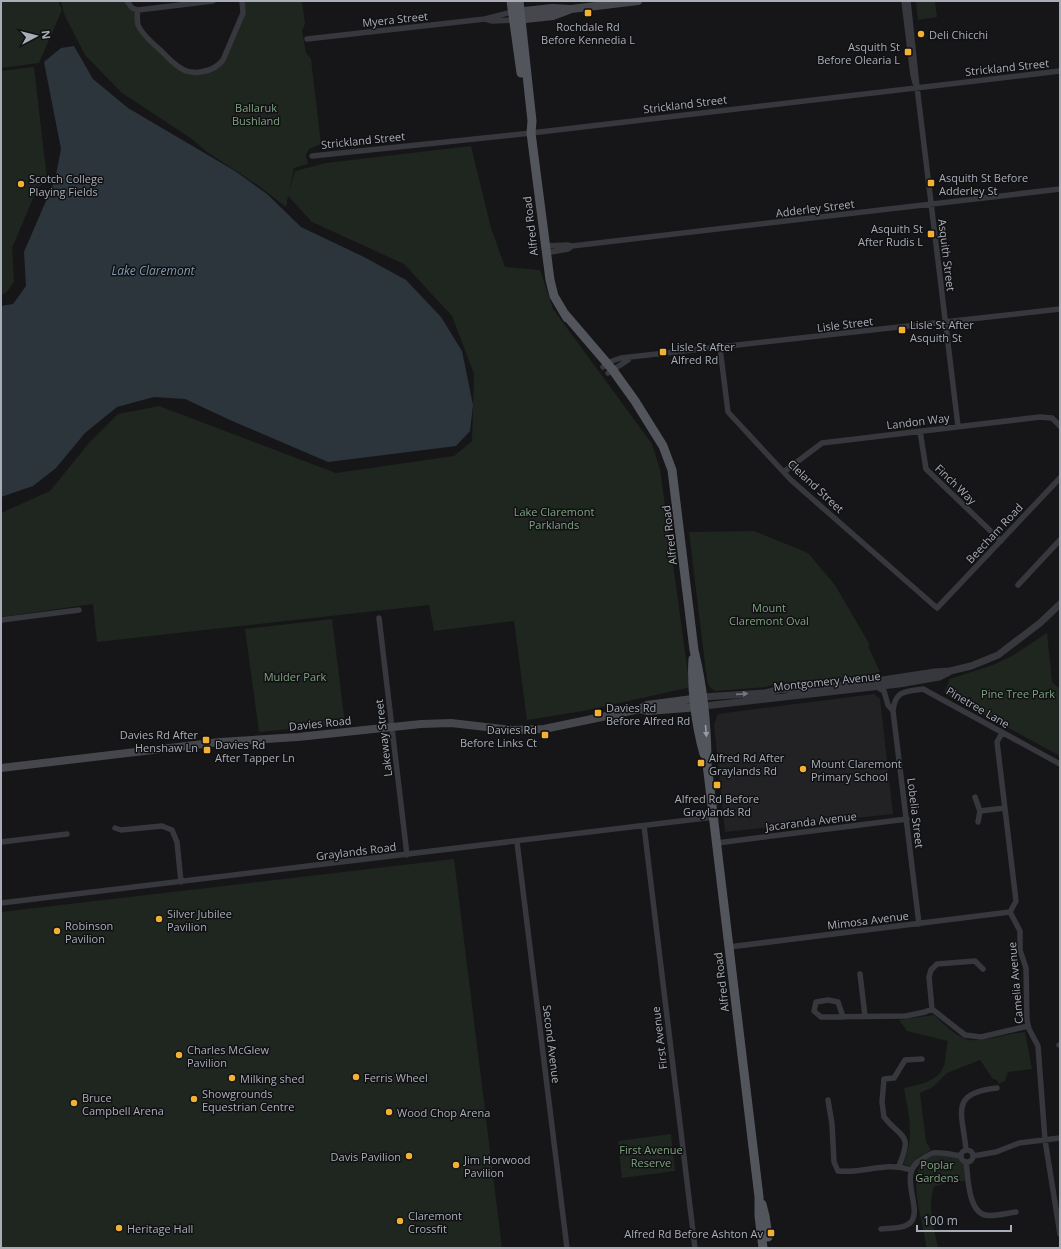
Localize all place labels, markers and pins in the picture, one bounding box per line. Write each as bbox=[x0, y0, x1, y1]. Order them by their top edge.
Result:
marker: Rochdale Rd Before Kennedia L bbox=[583, 8, 593, 18]
place label: Rochdale Rd Before Kennedia L bbox=[541, 19, 635, 47]
place label: Deli Chicchi bbox=[929, 27, 988, 42]
marker: Deli Chicchi bbox=[916, 29, 926, 39]
place label: Asquith St Before Olearia L bbox=[817, 39, 900, 67]
marker: Asquith St Before Olearia L bbox=[903, 47, 913, 57]
place label: Asquith St Before Adderley St bbox=[939, 170, 1028, 198]
place label: Scotch College Playing Fields bbox=[29, 171, 103, 199]
marker: Asquith St Before Adderley St bbox=[926, 178, 936, 188]
marker: Scotch College Playing Fields bbox=[16, 179, 26, 189]
place label: Asquith St After Rudis L bbox=[858, 221, 923, 249]
marker: Asquith St After Rudis L bbox=[926, 229, 936, 239]
place label: Lisle St After Asquith St bbox=[910, 317, 974, 345]
marker: Lisle St After Asquith St bbox=[897, 325, 907, 335]
place label: Lisle St After Alfred Rd bbox=[671, 339, 735, 367]
marker: Lisle St After Alfred Rd bbox=[658, 347, 668, 357]
place label: Davies Rd Before Alfred Rd bbox=[606, 700, 690, 728]
marker: Davies Rd Before Alfred Rd bbox=[593, 708, 603, 718]
place label: Davies Rd Before Links Ct bbox=[460, 722, 537, 750]
place label: Davies Rd After Henshaw Ln bbox=[120, 727, 198, 755]
marker: Davies Rd Before Links Ct bbox=[540, 730, 550, 740]
marker: Davies Rd After Henshaw Ln bbox=[201, 735, 211, 745]
place label: Davies Rd After Tapper Ln bbox=[215, 737, 295, 765]
marker: Davies Rd After Tapper Ln bbox=[202, 745, 212, 755]
place label: Alfred Rd After Graylands Rd bbox=[709, 750, 785, 778]
place label: Mount Claremont Primary School bbox=[811, 756, 902, 784]
marker: Alfred Rd After Graylands Rd bbox=[696, 758, 706, 768]
marker: Mount Claremont Primary School bbox=[798, 764, 808, 774]
marker: Alfred Rd Before Graylands Rd bbox=[712, 780, 722, 790]
place label: Alfred Rd Before Graylands Rd bbox=[675, 791, 759, 819]
place label: Silver Jubilee Pavilion bbox=[167, 906, 232, 934]
marker: Silver Jubilee Pavilion bbox=[154, 914, 164, 924]
place label: Robinson Pavilion bbox=[65, 918, 113, 946]
marker: Robinson Pavilion bbox=[52, 926, 62, 936]
place label: Charles McGlew Pavilion bbox=[187, 1042, 269, 1070]
marker: Charles McGlew Pavilion bbox=[174, 1050, 184, 1060]
place label: Ferris Wheel bbox=[364, 1070, 428, 1085]
place label: Milking shed bbox=[240, 1071, 304, 1086]
marker: Ferris Wheel bbox=[351, 1072, 361, 1082]
marker: Milking shed bbox=[227, 1073, 237, 1083]
place label: Showgrounds Equestrian Centre bbox=[202, 1086, 294, 1114]
place label: Bruce Campbell Arena bbox=[82, 1090, 164, 1118]
marker: Showgrounds Equestrian Centre bbox=[189, 1094, 199, 1104]
marker: Bruce Campbell Arena bbox=[69, 1098, 79, 1108]
place label: Wood Chop Arena bbox=[397, 1105, 490, 1120]
marker: Wood Chop Arena bbox=[384, 1107, 394, 1117]
place label: Davis Pavilion bbox=[331, 1149, 401, 1164]
marker: Davis Pavilion bbox=[404, 1151, 414, 1161]
place label: Jim Horwood Pavilion bbox=[463, 1152, 530, 1180]
marker: Jim Horwood Pavilion bbox=[451, 1160, 461, 1170]
place label: Claremont Crossfit bbox=[408, 1208, 462, 1236]
marker: Claremont Crossfit bbox=[395, 1216, 405, 1226]
place label: Heritage Hall bbox=[127, 1221, 193, 1236]
marker: Heritage Hall bbox=[114, 1223, 124, 1233]
place label: Alfred Rd Before Ashton Av bbox=[624, 1226, 763, 1241]
marker: Alfred Rd Before Ashton Av bbox=[766, 1228, 776, 1238]

